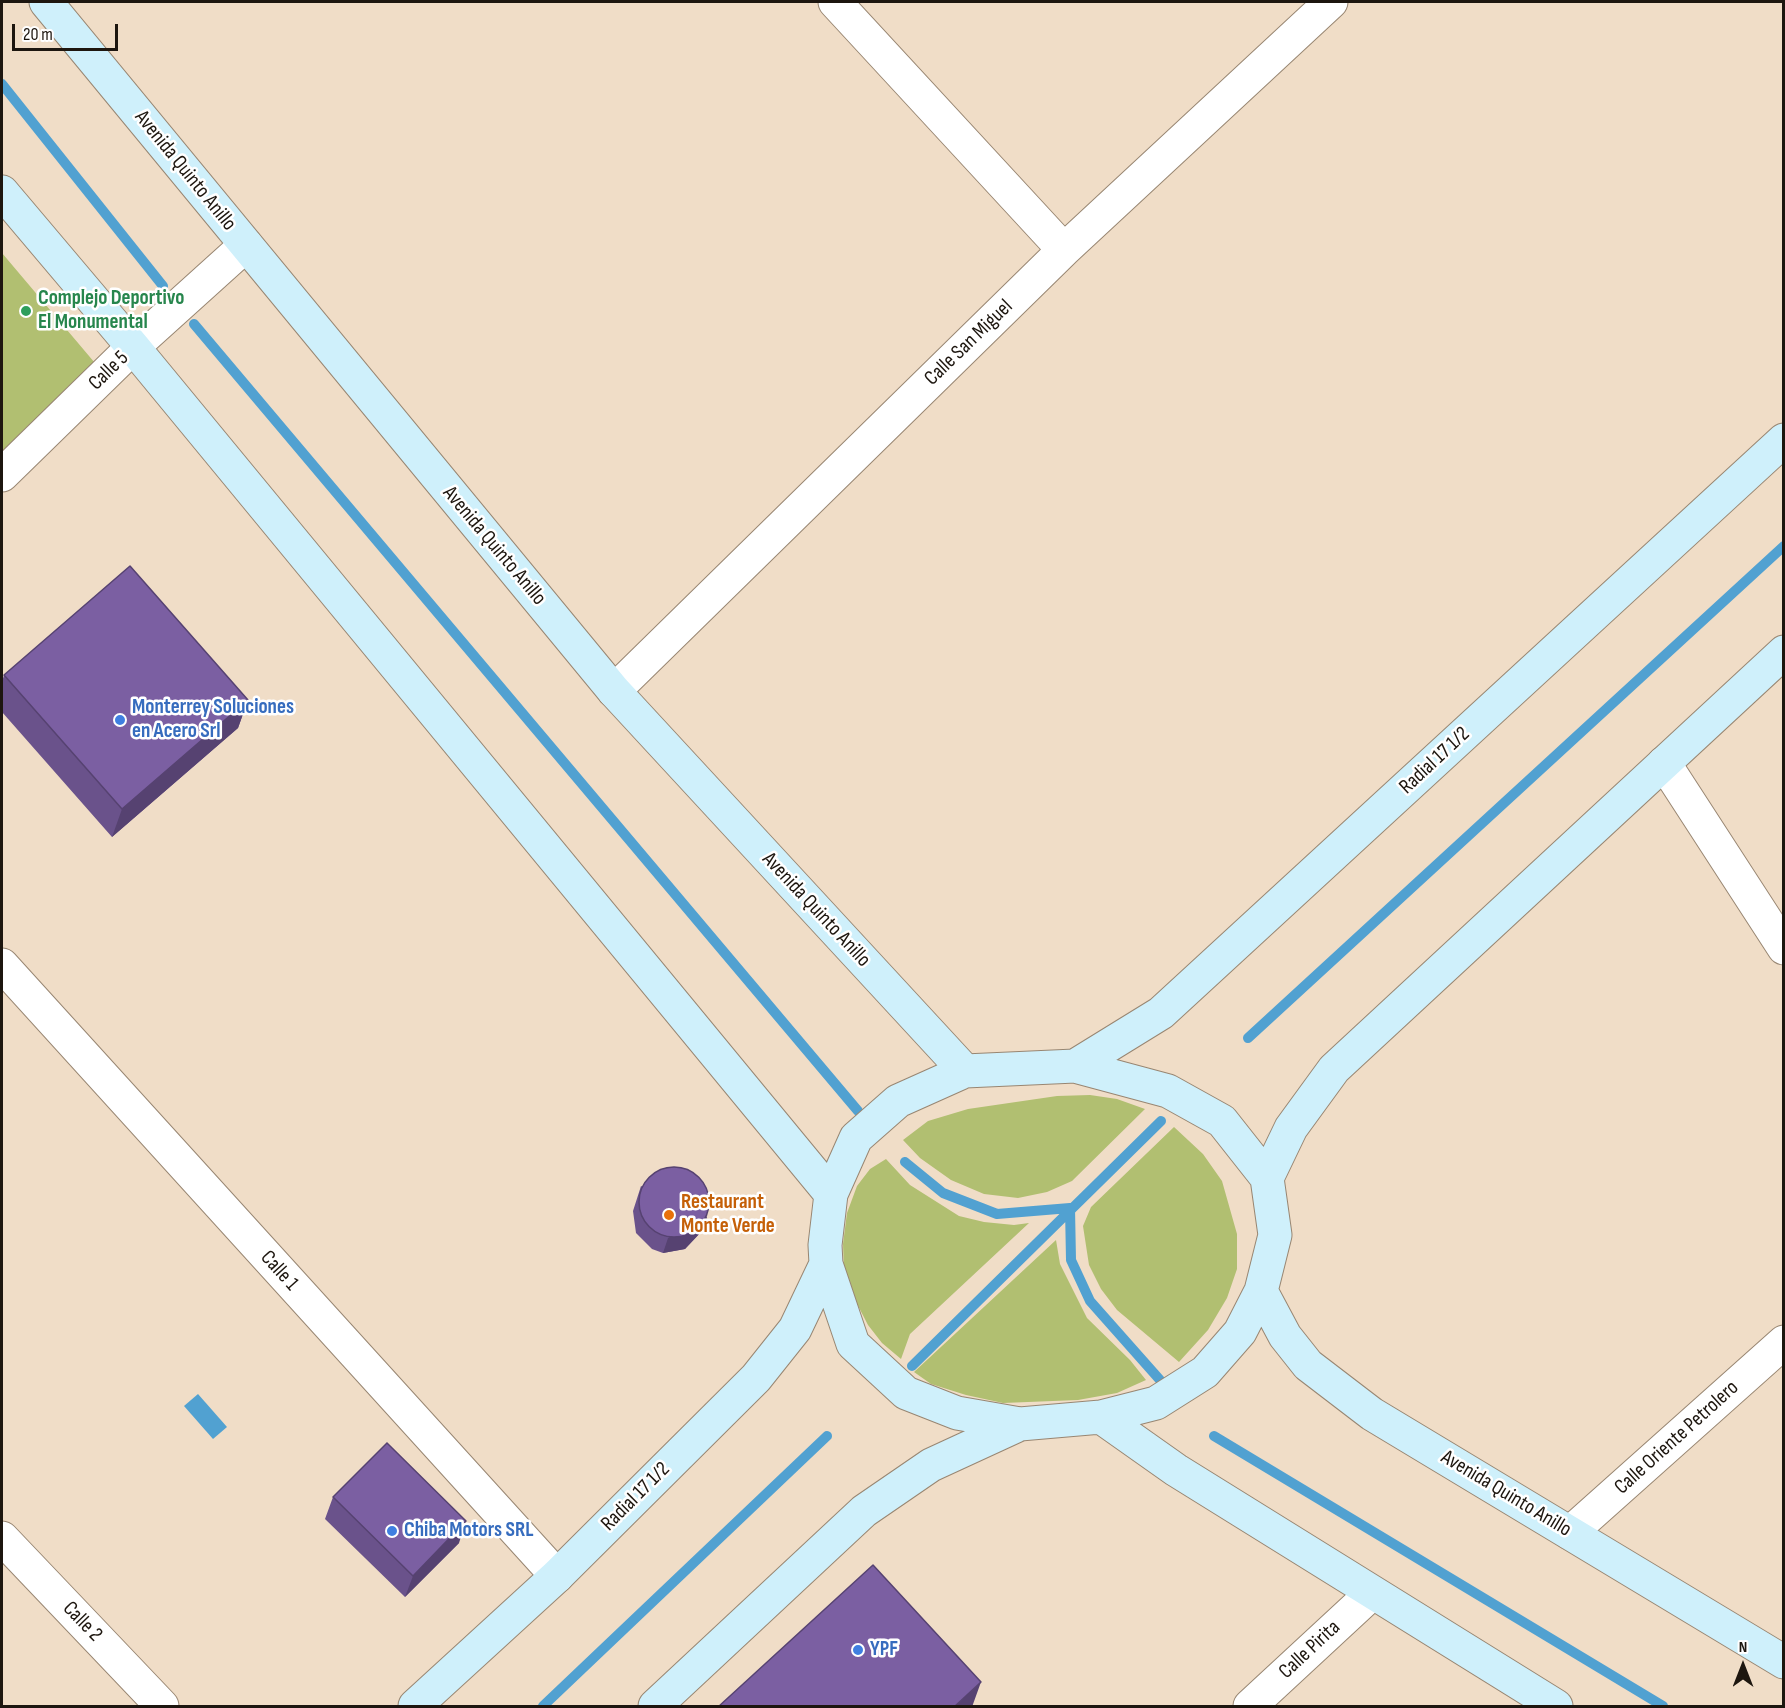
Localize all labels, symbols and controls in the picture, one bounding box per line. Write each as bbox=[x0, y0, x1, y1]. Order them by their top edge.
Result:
scale bar bbox=[15, 12, 122, 50]
text: 20 m bbox=[23, 24, 53, 45]
street label: Avenida Quinto Anillo bbox=[129, 106, 241, 236]
place label: Complejo Deportivo El Monumental bbox=[38, 286, 185, 336]
street label: Calle San Miguel bbox=[920, 295, 1018, 391]
marker: Complejo Deportivo El Monumental bbox=[19, 304, 33, 318]
street label: Calle 5 bbox=[84, 346, 134, 396]
street label: Avenida Quinto Anillo bbox=[437, 481, 551, 611]
place label: Monterrey Soluciones en Acero Srl bbox=[132, 695, 294, 745]
marker: Monterrey Soluciones en Acero Srl bbox=[113, 713, 127, 727]
street label: Radial 17 1/2 bbox=[1395, 722, 1475, 800]
street label: Avenida Quinto Anillo bbox=[756, 847, 876, 973]
place label: Restaurant Monte Verde bbox=[681, 1190, 775, 1240]
marker: Restaurant Monte Verde bbox=[662, 1208, 676, 1222]
street label: Calle 1 bbox=[255, 1246, 303, 1296]
street label: Calle Oriente Petrolero bbox=[1610, 1376, 1744, 1500]
street label: Avenida Quinto Anillo bbox=[1436, 1445, 1576, 1543]
street label: Radial 17 1/2 bbox=[596, 1457, 676, 1537]
place label: Chiba Motors SRL bbox=[404, 1518, 533, 1544]
marker: Chiba Motors SRL bbox=[385, 1524, 399, 1538]
street label: Calle 2 bbox=[57, 1597, 107, 1647]
street label: Calle Pirita bbox=[1274, 1615, 1346, 1685]
north arrow bbox=[1713, 1636, 1773, 1696]
place label: YPF bbox=[870, 1637, 898, 1663]
text: N bbox=[1739, 1638, 1747, 1657]
marker: YPF bbox=[851, 1643, 865, 1657]

